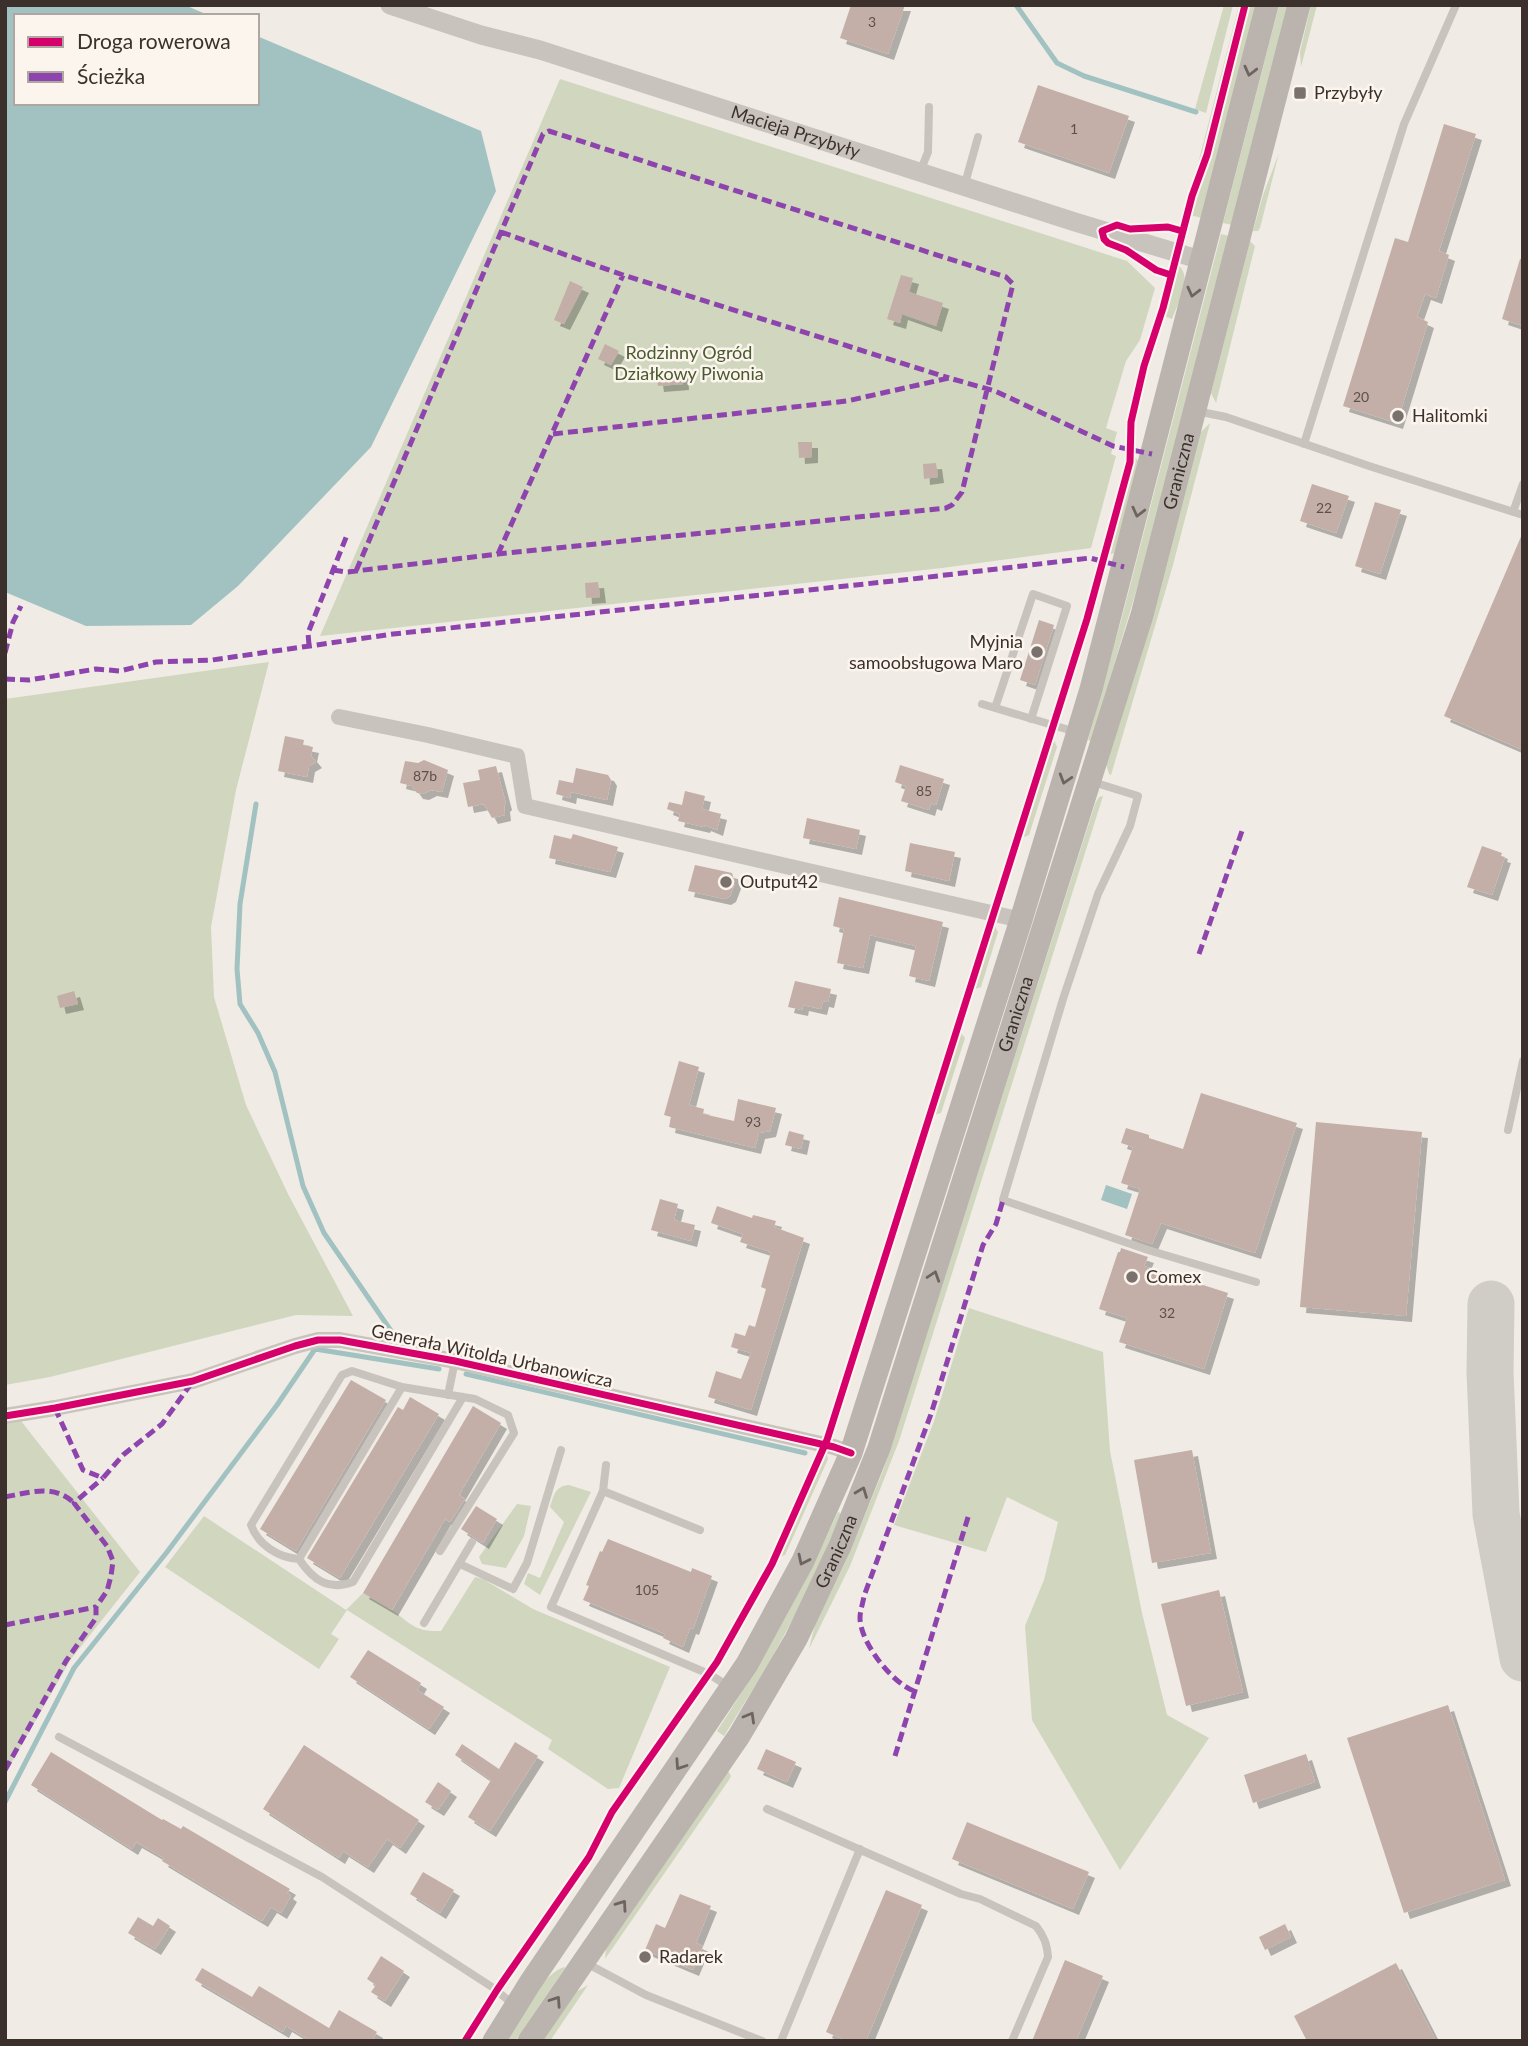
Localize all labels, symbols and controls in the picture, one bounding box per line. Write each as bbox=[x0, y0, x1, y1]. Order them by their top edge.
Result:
house number: 3 bbox=[868, 13, 876, 30]
legend bbox=[14, 14, 259, 105]
text: Droga rowerowa bbox=[77, 28, 231, 53]
text: Ścieżka bbox=[77, 63, 145, 88]
one-way arrow bbox=[1244, 65, 1258, 77]
place label: Przybyły bbox=[1314, 81, 1383, 103]
marker: Przybyły bbox=[1292, 85, 1308, 101]
street label: Macieja Przybyły bbox=[728, 100, 864, 162]
house number: 1 bbox=[1070, 120, 1078, 137]
one-way arrow bbox=[1187, 286, 1201, 298]
park label: Rodzinny Ogród Działkowy Piwonia bbox=[614, 341, 764, 384]
house number: 20 bbox=[1353, 388, 1369, 405]
place label: Halitomki bbox=[1412, 404, 1488, 426]
marker: Halitomki bbox=[1390, 408, 1406, 424]
street label: Graniczna bbox=[1158, 430, 1198, 512]
house number: 22 bbox=[1316, 499, 1332, 516]
one-way arrow bbox=[1132, 506, 1146, 518]
place label: Myjnia samoobsługowa Maro bbox=[849, 630, 1023, 673]
marker: Myjnia samoobsługowa Maro bbox=[1029, 644, 1045, 660]
house number: 87b bbox=[413, 767, 437, 784]
one-way arrow bbox=[1059, 772, 1073, 785]
house number: 85 bbox=[916, 782, 932, 799]
place label: Output42 bbox=[740, 870, 818, 892]
marker: Output42 bbox=[718, 874, 734, 890]
street label: Graniczna bbox=[993, 973, 1037, 1055]
house number: 93 bbox=[745, 1113, 761, 1130]
place label: Comex bbox=[1146, 1265, 1201, 1287]
marker: Comex bbox=[1124, 1269, 1140, 1285]
one-way arrow bbox=[925, 1270, 940, 1282]
house number: 32 bbox=[1159, 1304, 1175, 1321]
street label: Generała Witolda Urbanowicza bbox=[369, 1319, 615, 1391]
one-way arrow bbox=[854, 1487, 868, 1499]
street label: Graniczna bbox=[810, 1511, 861, 1592]
one-way arrow bbox=[797, 1553, 811, 1565]
house number: 105 bbox=[635, 1581, 659, 1598]
one-way arrow bbox=[742, 1712, 755, 1724]
one-way arrow bbox=[676, 1757, 688, 1770]
one-way arrow bbox=[614, 1900, 626, 1913]
place label: Radarek bbox=[659, 1945, 724, 1967]
marker: Radarek bbox=[637, 1949, 653, 1965]
one-way arrow bbox=[548, 1996, 560, 2009]

